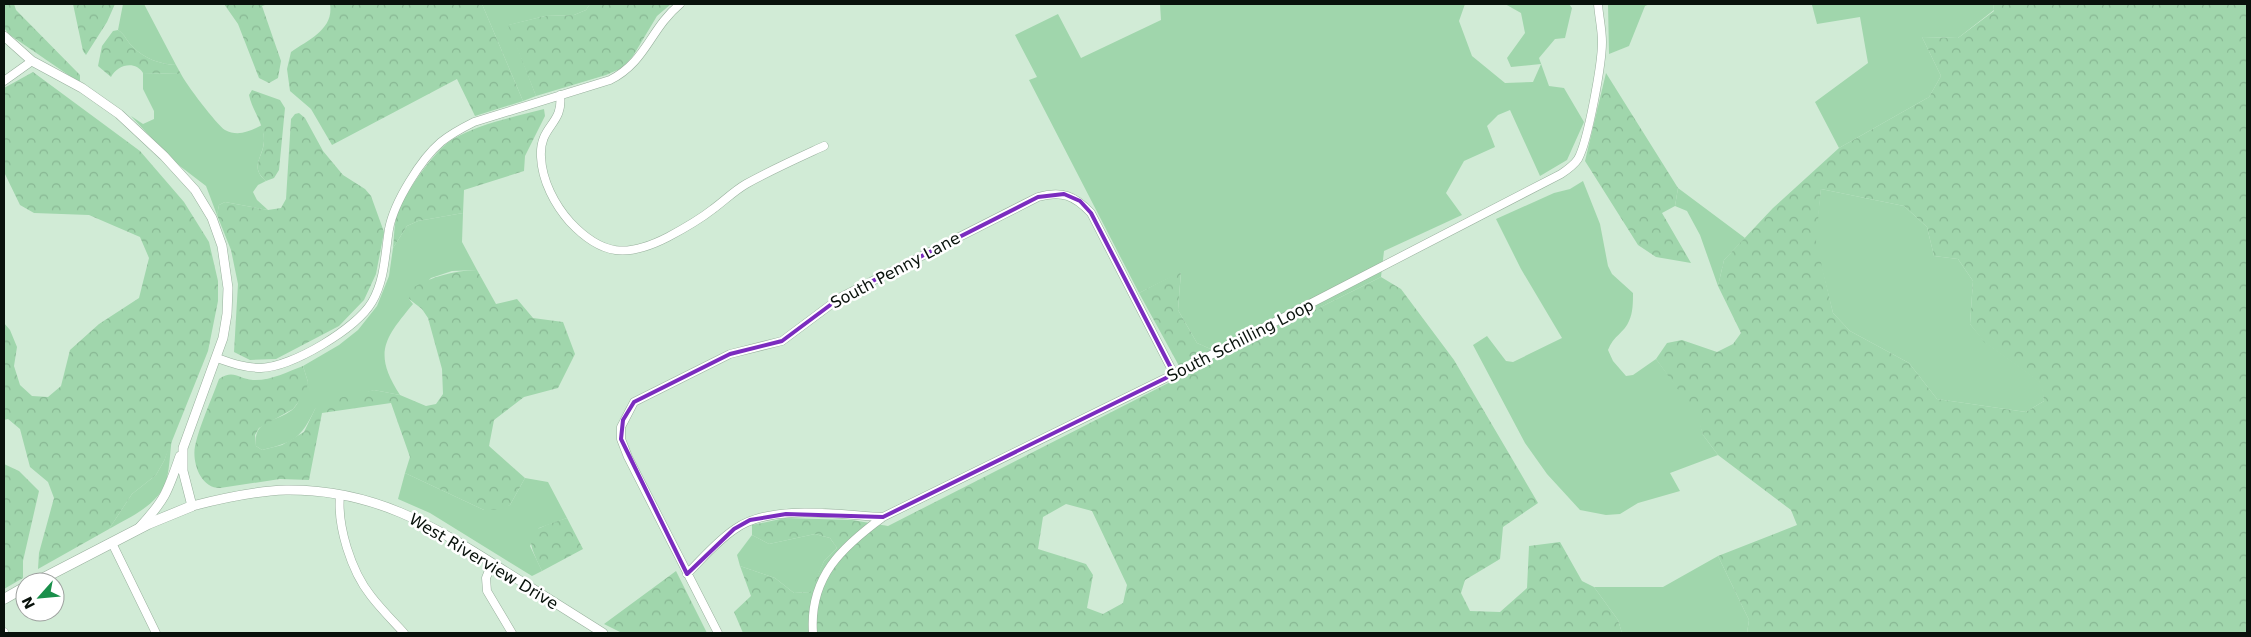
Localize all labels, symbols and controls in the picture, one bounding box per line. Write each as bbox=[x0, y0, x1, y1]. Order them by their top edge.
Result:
street label: South Penny Lane bbox=[827, 228, 963, 313]
street label: South Schilling Loop bbox=[1164, 295, 1317, 386]
street label: West Riverview Drive bbox=[406, 509, 562, 613]
north arrow bbox=[15, 572, 65, 622]
text: N bbox=[19, 594, 38, 612]

